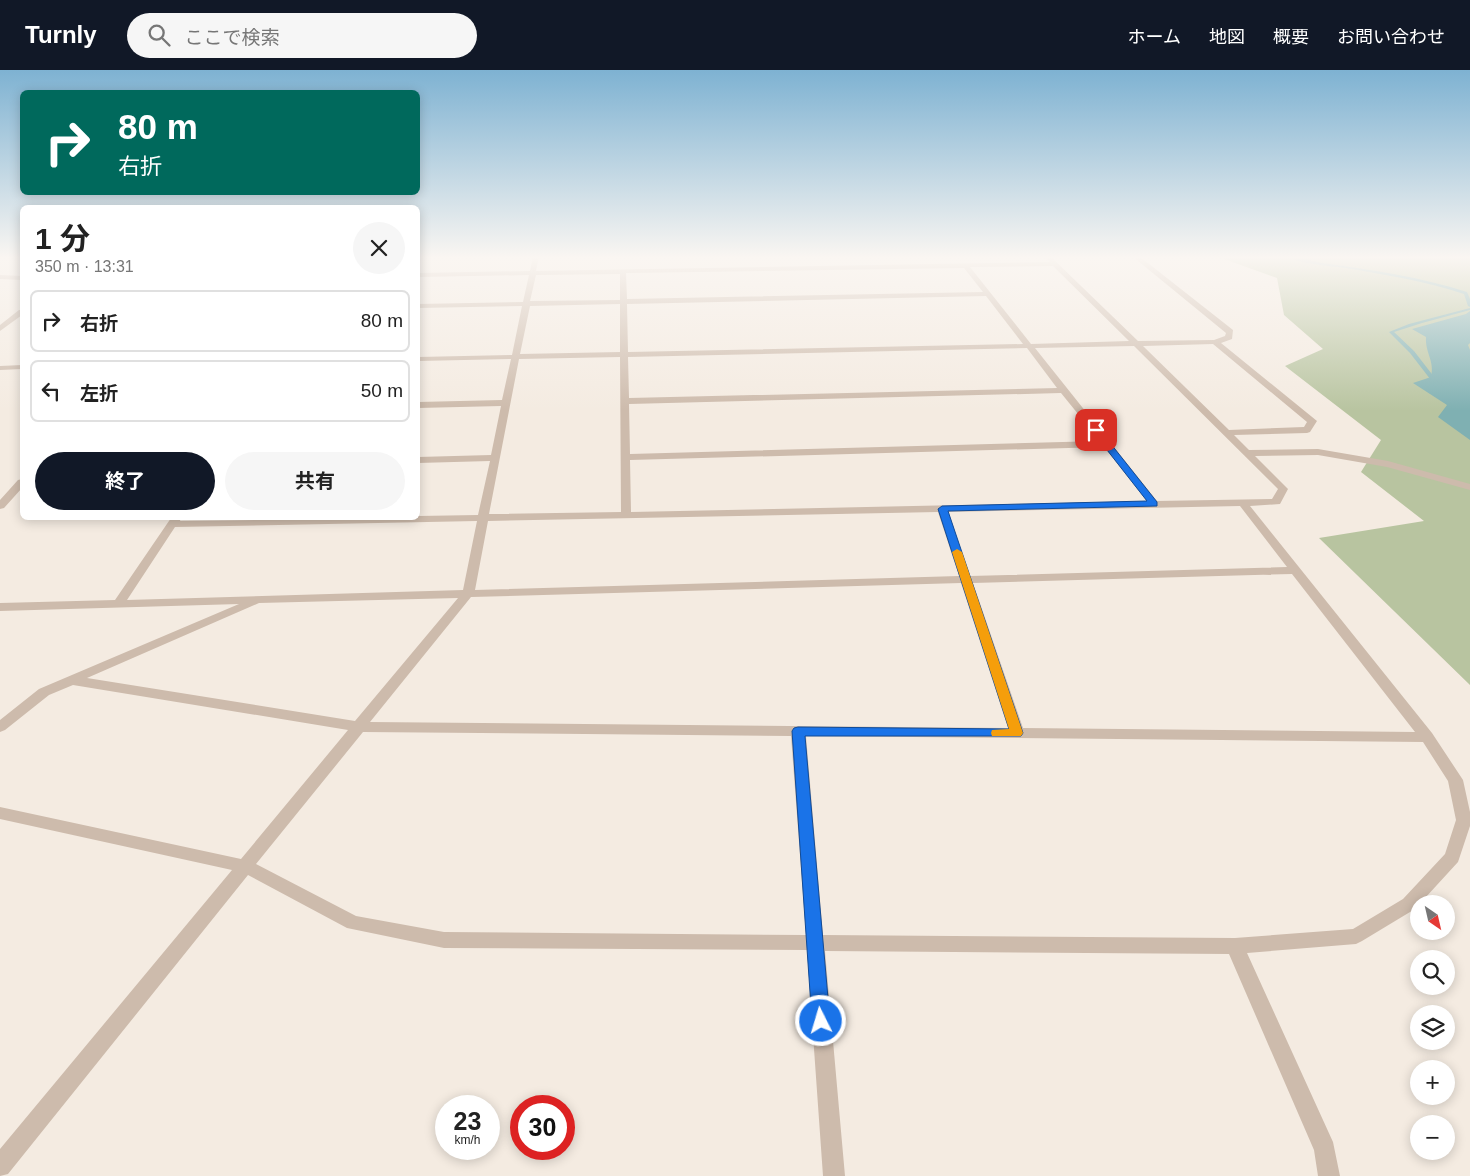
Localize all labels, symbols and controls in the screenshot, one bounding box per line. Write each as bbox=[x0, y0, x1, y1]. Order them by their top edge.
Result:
search box bbox=[127, 13, 477, 58]
text: Turnly bbox=[25, 21, 97, 48]
icon: search bbox=[145, 21, 173, 49]
text: ここで検索 bbox=[185, 27, 280, 48]
text: ホーム bbox=[1128, 27, 1181, 47]
text: 地図 bbox=[1209, 27, 1245, 47]
text: 概要 bbox=[1273, 27, 1309, 47]
text: お問い合わせ bbox=[1337, 27, 1445, 47]
text: 80 m bbox=[118, 107, 198, 146]
icon: right bbox=[35, 110, 100, 175]
text: 右折 bbox=[118, 154, 162, 179]
text: 1 分 bbox=[35, 222, 90, 255]
button: close bbox=[353, 222, 405, 274]
text: 350 m · 13:31 bbox=[35, 258, 134, 275]
icon: right bbox=[37, 307, 65, 335]
text: 80 m bbox=[361, 310, 403, 331]
text: 右折 bbox=[80, 313, 118, 334]
icon: left bbox=[37, 377, 65, 405]
text: 50 m bbox=[361, 380, 403, 401]
text: 左折 bbox=[80, 383, 118, 404]
pin bbox=[1075, 409, 1117, 451]
icon: arrive bbox=[1082, 416, 1110, 444]
button: 終了 bbox=[35, 452, 215, 510]
button: 共有 bbox=[225, 452, 405, 510]
north arrow bbox=[1410, 895, 1455, 940]
map controls bbox=[1410, 895, 1455, 1160]
button: search bbox=[1410, 950, 1455, 995]
position arrow bbox=[794, 994, 846, 1046]
button: layers bbox=[1410, 1005, 1455, 1050]
button: + bbox=[1410, 1060, 1455, 1105]
speed limit sign: 30 bbox=[510, 1095, 575, 1160]
text: 23 bbox=[454, 1107, 481, 1135]
button: − bbox=[1410, 1115, 1455, 1160]
text: km/h bbox=[454, 1133, 481, 1147]

